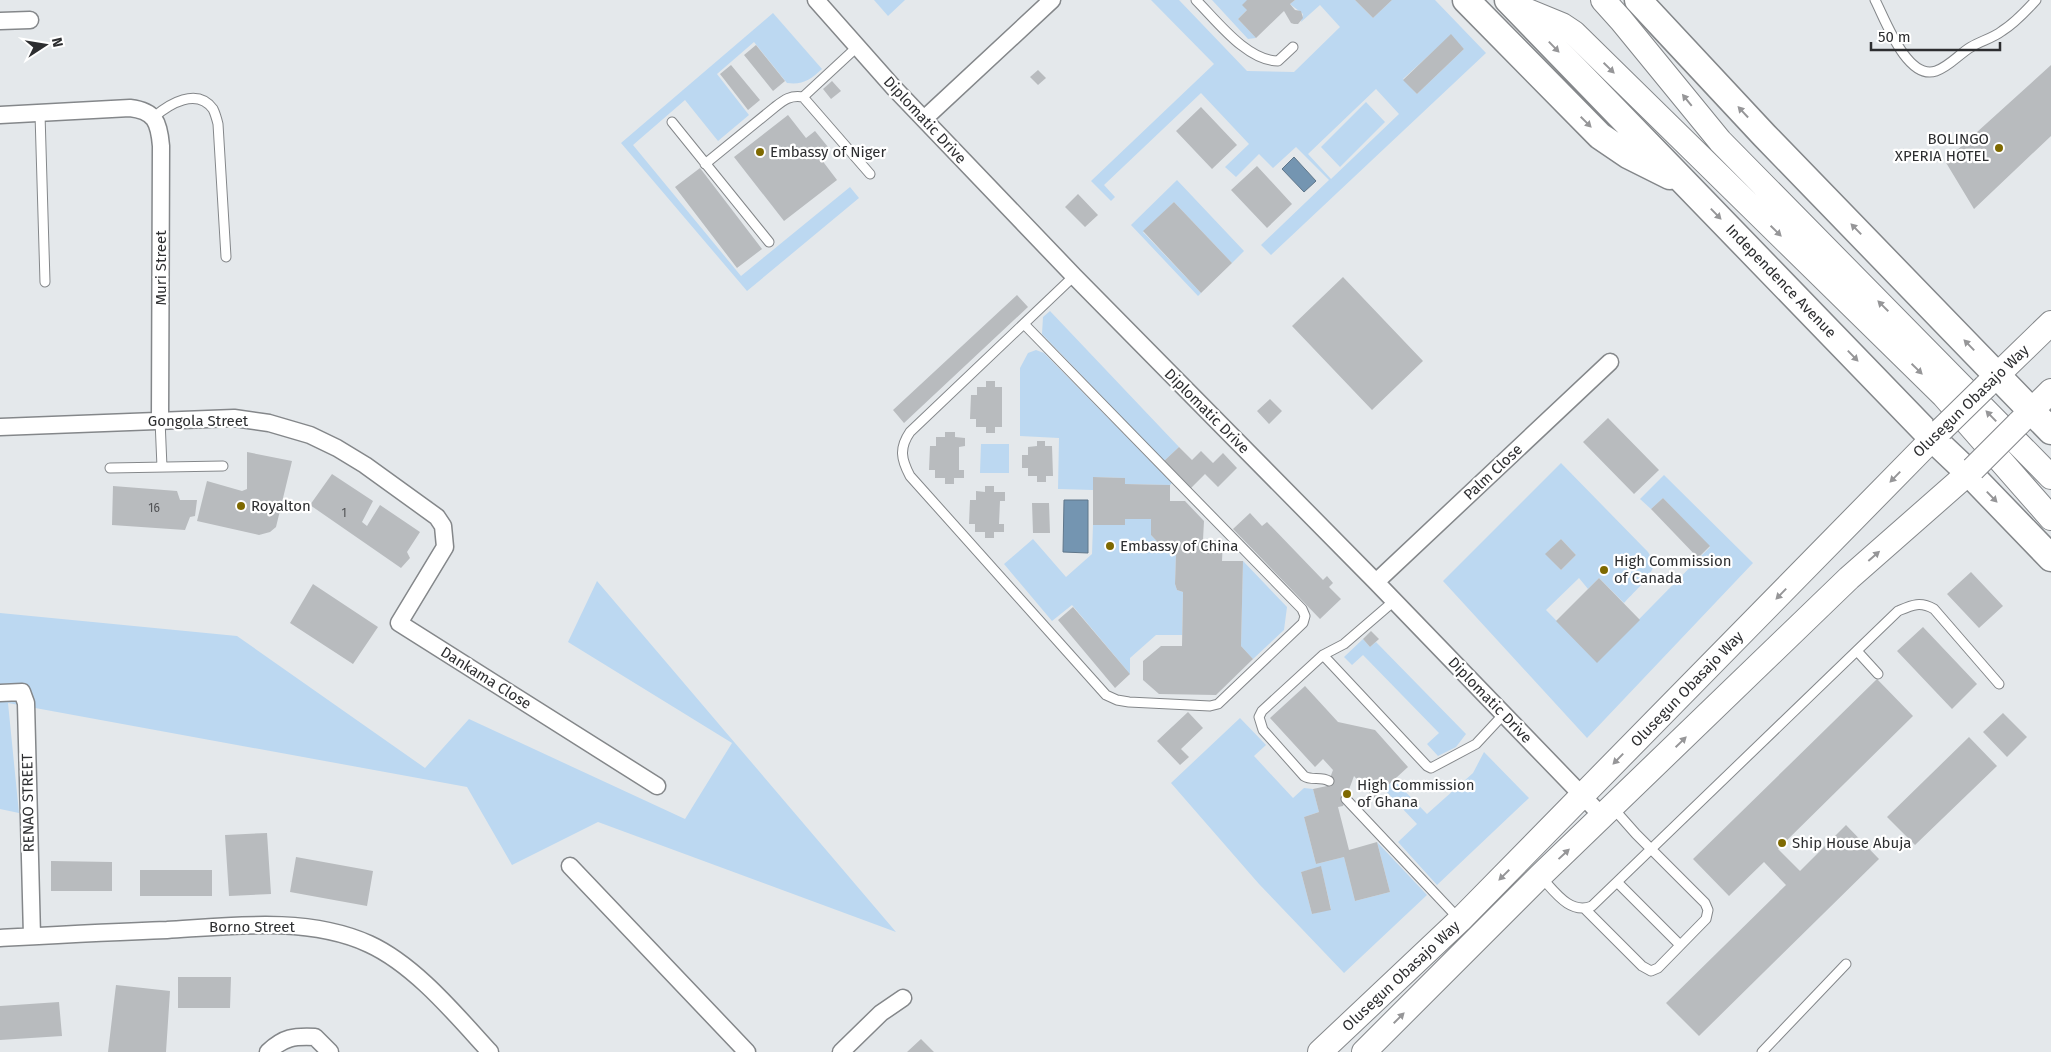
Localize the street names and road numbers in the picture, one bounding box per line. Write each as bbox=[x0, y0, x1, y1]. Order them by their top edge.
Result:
street label: Diplomatic Drive bbox=[880, 73, 970, 167]
street label: Independence Avenue bbox=[1722, 220, 1840, 342]
street label: Muri Street bbox=[152, 230, 170, 306]
street label: Olusegun Obasajo Way bbox=[1909, 341, 2033, 461]
street label: Diplomatic Drive bbox=[1161, 365, 1253, 457]
street label: Gongola Street bbox=[148, 412, 249, 430]
street label: Palm Close bbox=[1460, 440, 1526, 504]
street label: Olusegun Obasajo Way bbox=[1627, 627, 1747, 751]
street label: Dankama Close bbox=[437, 643, 535, 713]
street label: Diplomatic Drive bbox=[1444, 653, 1536, 747]
street label: RENAO STREET bbox=[18, 753, 38, 852]
street label: Olusegun Obasajo Way bbox=[1339, 916, 1464, 1035]
street label: Borno Street bbox=[209, 918, 296, 936]

